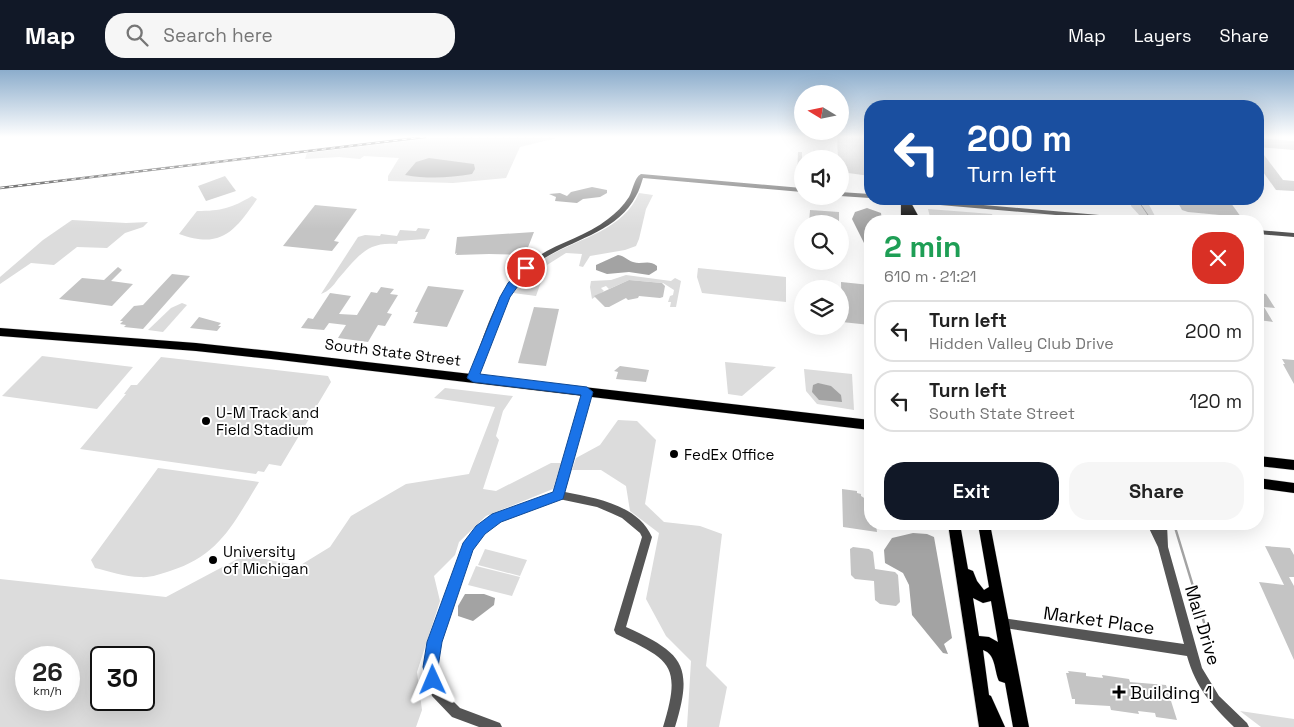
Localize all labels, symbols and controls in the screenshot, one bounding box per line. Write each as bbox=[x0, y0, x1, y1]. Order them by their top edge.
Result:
search box bbox=[105, 13, 455, 58]
text: Map bbox=[25, 20, 75, 51]
icon: search bbox=[123, 21, 151, 49]
text: Search here bbox=[163, 23, 273, 48]
text: Map bbox=[1068, 24, 1106, 47]
text: Layers bbox=[1134, 24, 1191, 47]
text: Share bbox=[1219, 24, 1269, 47]
north arrow bbox=[794, 85, 849, 140]
map controls bbox=[794, 85, 849, 335]
text: 200 m bbox=[967, 117, 1072, 161]
icon: left bbox=[884, 120, 949, 185]
button: sound bbox=[794, 150, 849, 205]
text: Turn left bbox=[967, 160, 1057, 188]
button: search bbox=[794, 215, 849, 270]
text: 2 min bbox=[884, 227, 962, 266]
button: close bbox=[1192, 232, 1244, 284]
pin bbox=[505, 247, 547, 289]
icon: arrive bbox=[512, 254, 540, 282]
text: 610 m · 21:21 bbox=[884, 266, 977, 287]
button: layers bbox=[794, 280, 849, 335]
text: Turn left bbox=[929, 308, 1007, 333]
icon: left bbox=[886, 317, 914, 345]
text: 200 m bbox=[1185, 319, 1242, 344]
text: Hidden Valley Club Drive bbox=[929, 333, 1114, 354]
street label: South State Street bbox=[324, 334, 462, 370]
text: Turn left bbox=[929, 378, 1007, 403]
icon: left bbox=[886, 387, 914, 415]
text: 120 m bbox=[1189, 389, 1242, 414]
place label: U-M Track and Field Stadium bbox=[216, 403, 319, 439]
text: South State Street bbox=[929, 403, 1075, 424]
marker: U-M Track and Field Stadium bbox=[200, 415, 212, 427]
place label: FedEx Office bbox=[684, 445, 775, 464]
marker: FedEx Office bbox=[668, 448, 680, 460]
button: Exit bbox=[884, 462, 1059, 520]
button: Share bbox=[1069, 462, 1244, 520]
place label: University of Michigan bbox=[223, 542, 308, 578]
marker: University of Michigan bbox=[207, 554, 219, 566]
street label: Mall Drive bbox=[1180, 582, 1226, 668]
street label: Market Place bbox=[1042, 601, 1156, 639]
speed limit sign: 30 bbox=[90, 646, 155, 711]
position arrow bbox=[406, 653, 458, 705]
text: 26 bbox=[32, 656, 63, 688]
place label: Building 1 bbox=[1130, 681, 1212, 704]
text: km/h bbox=[33, 683, 62, 699]
marker: Building 1 bbox=[1112, 685, 1126, 699]

